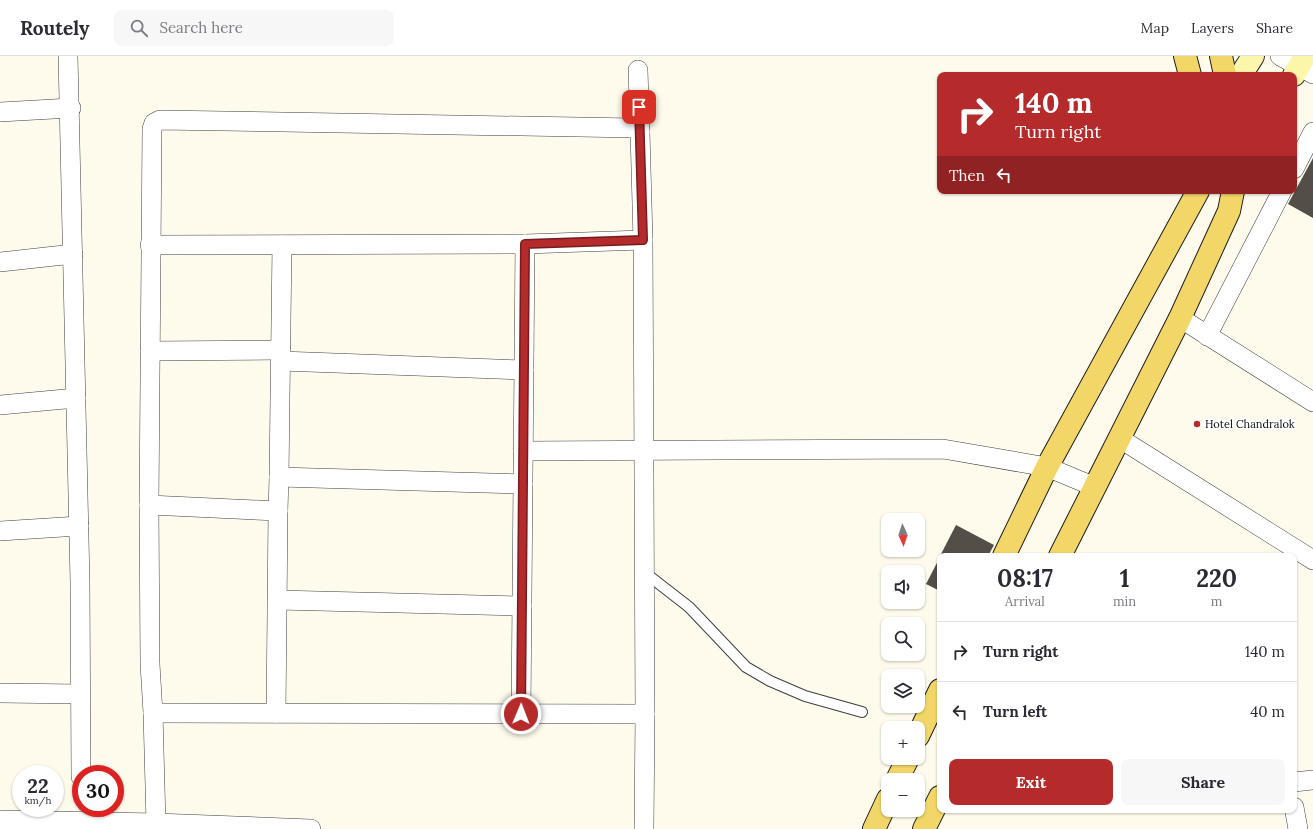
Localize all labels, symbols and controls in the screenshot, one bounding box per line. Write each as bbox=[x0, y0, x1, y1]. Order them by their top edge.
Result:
search box bbox=[114, 10, 394, 46]
text: Routely bbox=[20, 16, 90, 40]
icon: search bbox=[128, 17, 150, 39]
text: Search here bbox=[160, 18, 243, 37]
text: Map bbox=[1141, 19, 1169, 37]
text: Layers bbox=[1191, 19, 1234, 37]
text: Share bbox=[1256, 19, 1293, 37]
text: 140 m bbox=[1015, 85, 1093, 121]
icon: right bbox=[949, 88, 1001, 140]
pin bbox=[622, 90, 656, 124]
icon: arrive bbox=[628, 96, 650, 118]
text: Turn right bbox=[1015, 120, 1101, 143]
icon: left bbox=[993, 164, 1015, 186]
text: Then bbox=[949, 166, 985, 185]
place label: Hotel Chandralok bbox=[1205, 417, 1295, 431]
marker: Hotel Chandralok bbox=[1192, 419, 1202, 429]
north arrow bbox=[881, 513, 925, 557]
map controls bbox=[881, 513, 925, 817]
text: 08:17 bbox=[997, 563, 1053, 594]
text: 1 bbox=[1120, 563, 1129, 594]
text: 220 bbox=[1196, 563, 1237, 594]
button: sound bbox=[881, 565, 925, 609]
text: Arrival bbox=[1005, 593, 1045, 610]
text: min bbox=[1113, 593, 1136, 610]
text: m bbox=[1211, 593, 1222, 610]
button: search bbox=[881, 617, 925, 661]
icon: right bbox=[949, 641, 971, 663]
text: Turn right bbox=[983, 642, 1059, 661]
text: 140 m bbox=[1245, 642, 1285, 661]
button: layers bbox=[881, 669, 925, 713]
position arrow bbox=[500, 693, 542, 735]
icon: left bbox=[949, 701, 971, 723]
text: Turn left bbox=[983, 702, 1047, 721]
text: 40 m bbox=[1250, 702, 1285, 721]
button: + bbox=[881, 721, 925, 765]
button: Exit bbox=[949, 759, 1113, 805]
button: Share bbox=[1121, 759, 1285, 805]
speed limit sign: 30 bbox=[72, 765, 124, 817]
text: 22 bbox=[27, 773, 49, 798]
button: − bbox=[881, 773, 925, 817]
text: km/h bbox=[24, 794, 52, 807]

